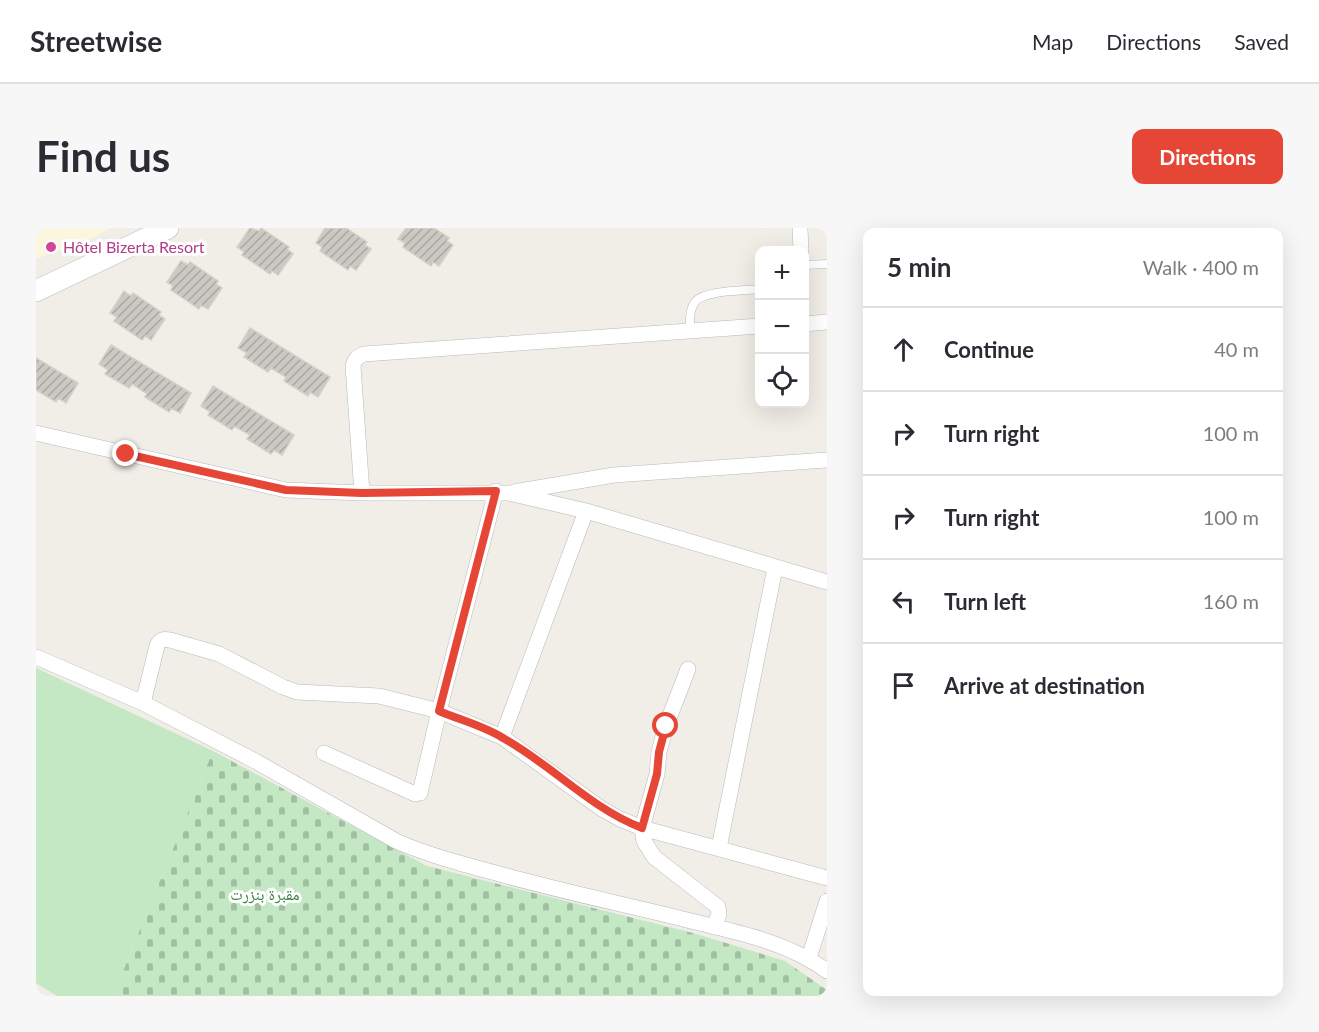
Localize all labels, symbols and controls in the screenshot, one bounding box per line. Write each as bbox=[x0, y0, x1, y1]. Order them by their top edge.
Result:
text: Streetwise bbox=[30, 24, 162, 58]
text: Map bbox=[1032, 29, 1073, 54]
text: Directions bbox=[1106, 29, 1201, 54]
text: Saved bbox=[1234, 29, 1289, 54]
button: Directions bbox=[1132, 129, 1283, 184]
text: Find us bbox=[36, 131, 170, 181]
place label: Hôtel Bizerta Resort bbox=[63, 237, 205, 256]
marker: Hôtel Bizerta Resort bbox=[44, 240, 58, 254]
map controls bbox=[755, 246, 809, 408]
button: + bbox=[755, 246, 809, 300]
text: 5 min bbox=[887, 251, 951, 283]
text: Walk · 400 m bbox=[1143, 255, 1259, 279]
button: − bbox=[755, 300, 809, 354]
icon: ahead bbox=[887, 333, 920, 366]
text: Continue bbox=[944, 336, 1034, 363]
text: 40 m bbox=[1214, 337, 1259, 361]
button: locate bbox=[755, 354, 809, 408]
icon: right bbox=[887, 417, 920, 450]
text: Turn right bbox=[944, 420, 1039, 447]
text: 100 m bbox=[1203, 421, 1259, 445]
route end bbox=[112, 440, 138, 466]
icon: right bbox=[887, 501, 920, 534]
text: Turn right bbox=[944, 504, 1039, 531]
text: 100 m bbox=[1203, 505, 1259, 529]
icon: left bbox=[887, 585, 920, 618]
text: Turn left bbox=[944, 588, 1026, 615]
text: 160 m bbox=[1203, 589, 1259, 613]
icon: arrive bbox=[887, 669, 920, 702]
text: Arrive at destination bbox=[944, 672, 1145, 699]
route start bbox=[652, 712, 678, 738]
park label: مقبرة بنزرت bbox=[230, 884, 300, 904]

